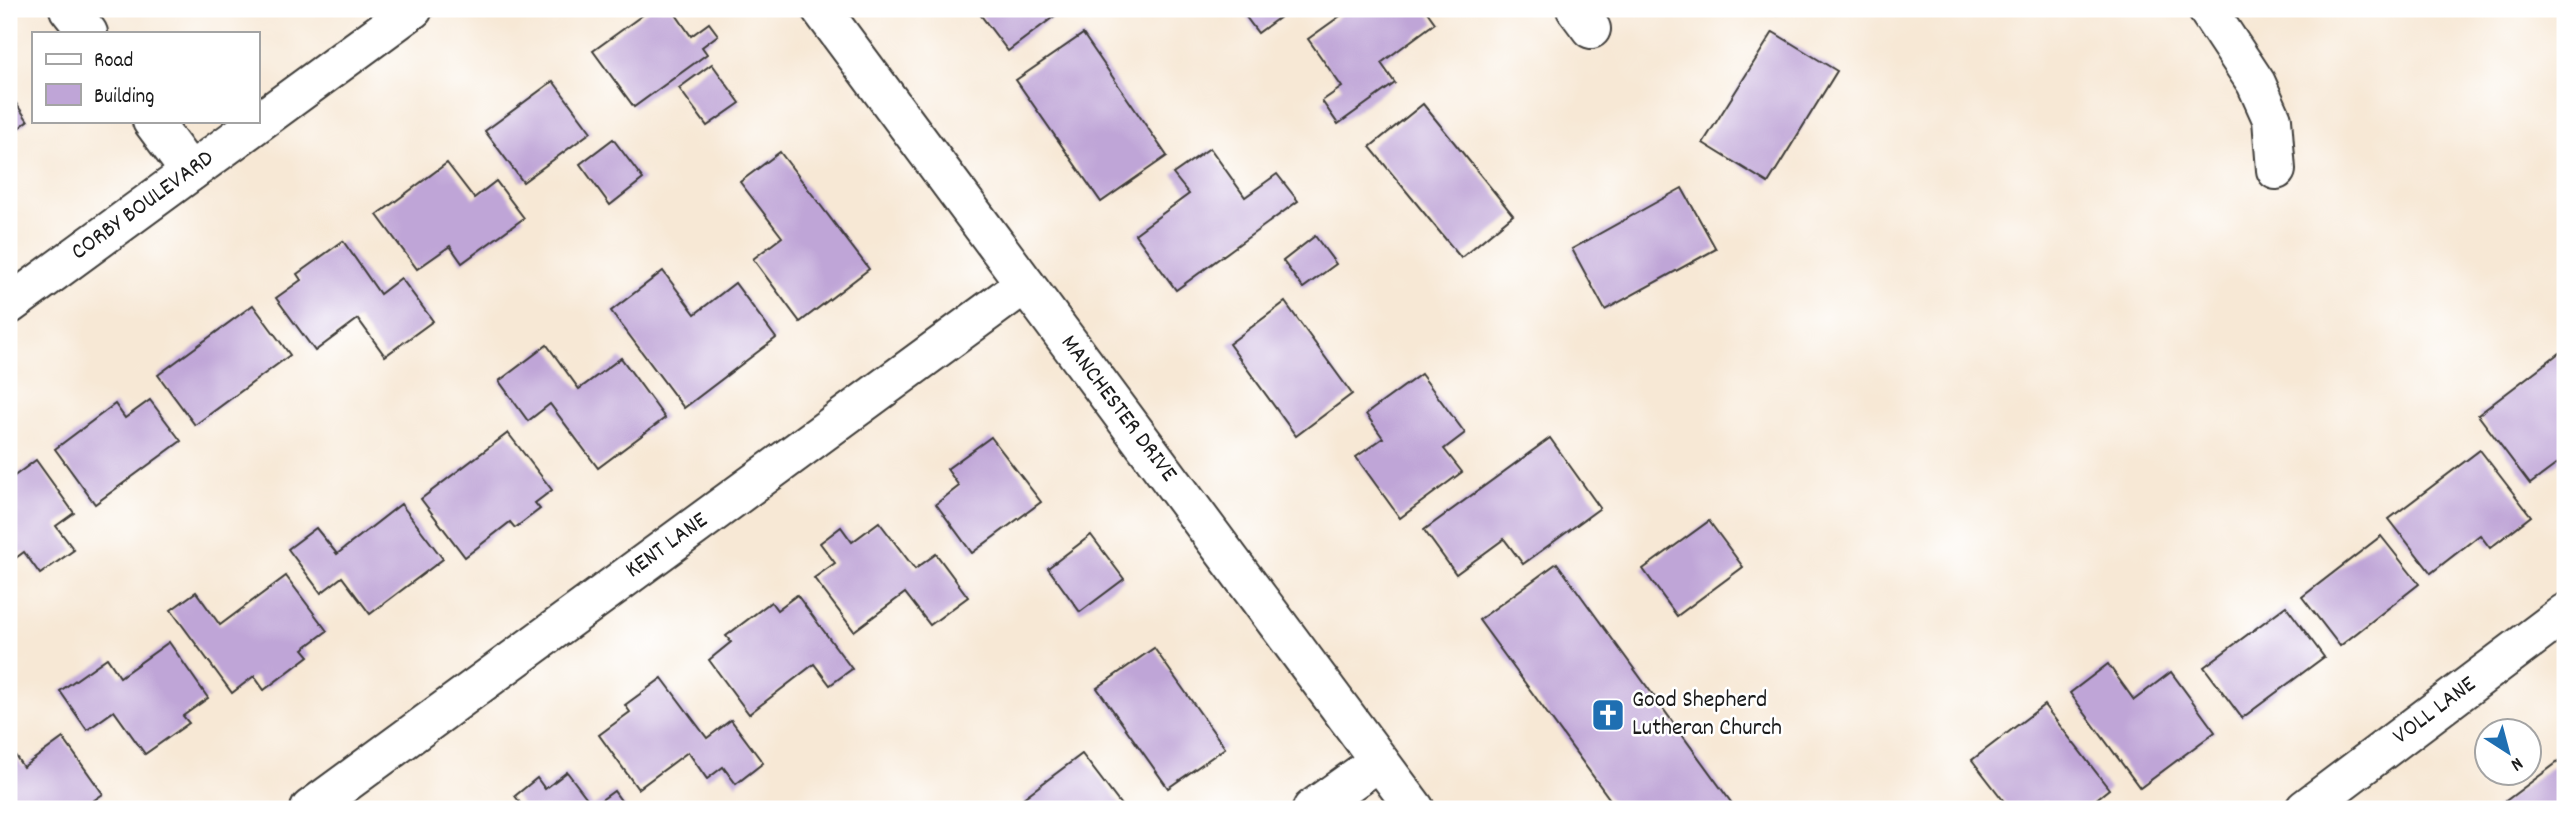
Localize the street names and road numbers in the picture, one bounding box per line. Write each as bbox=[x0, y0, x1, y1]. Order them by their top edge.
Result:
street label: CORBY BOULEVARD bbox=[65, 143, 221, 269]
street label: MANCHESTER DRIVE bbox=[1051, 328, 1185, 490]
street label: KENT LANE bbox=[619, 504, 715, 588]
street label: VOLL LANE bbox=[2386, 668, 2484, 754]

